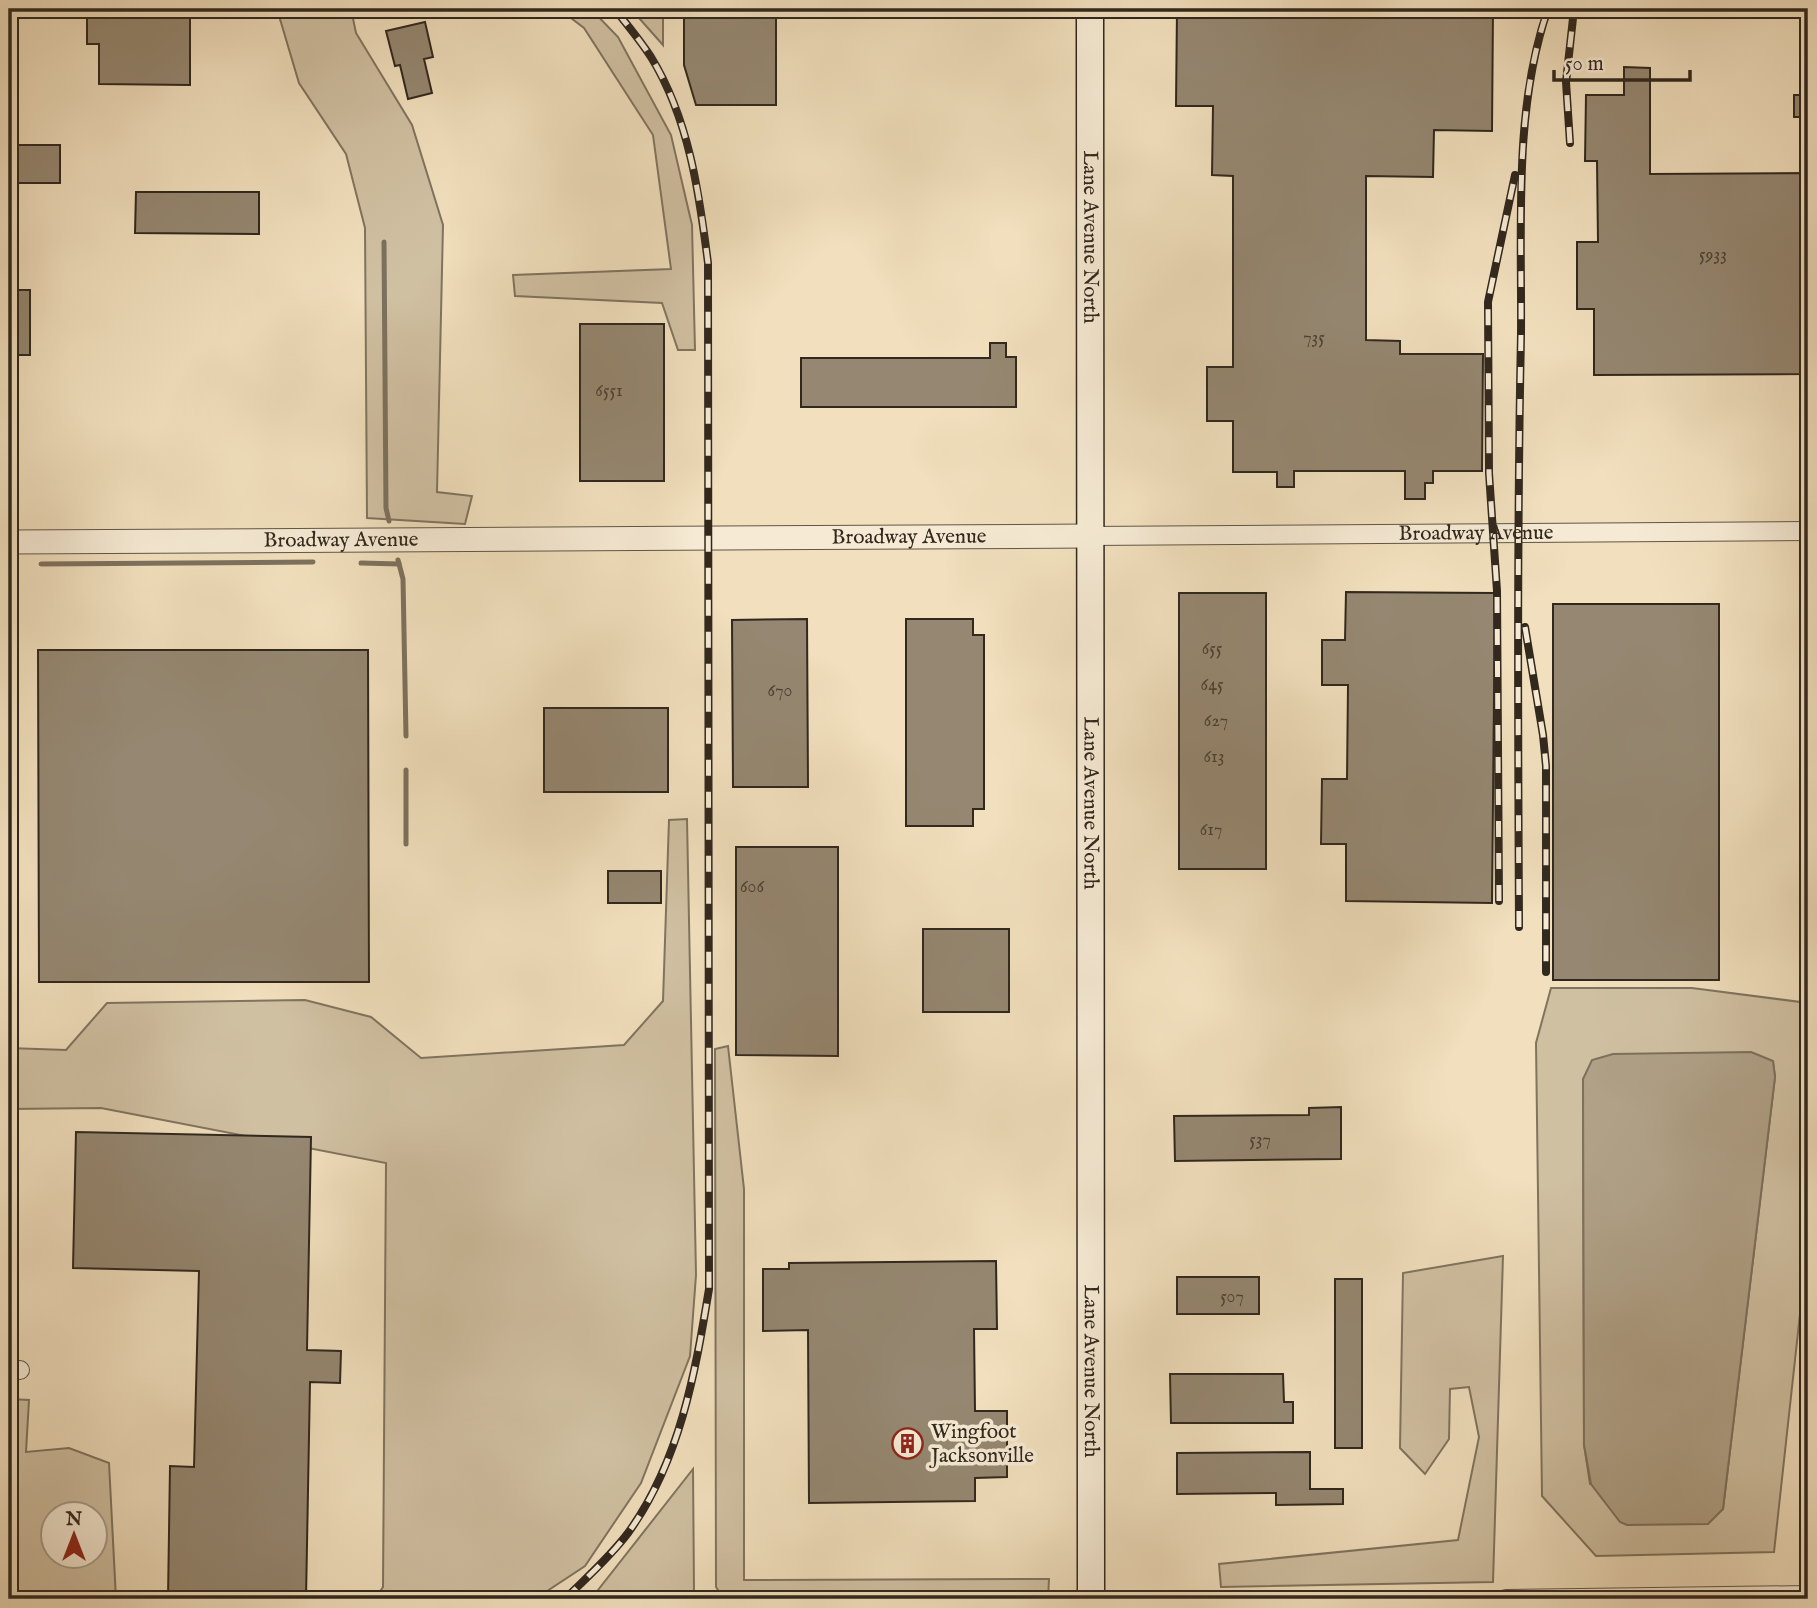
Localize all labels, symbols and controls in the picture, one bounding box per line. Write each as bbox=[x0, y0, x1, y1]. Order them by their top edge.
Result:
scale bar bbox=[1554, 38, 1691, 82]
text: 50 m bbox=[1565, 51, 1604, 78]
street label: Lane Avenue North bbox=[1077, 150, 1104, 324]
house number: 5933 bbox=[1699, 244, 1727, 267]
house number: 735 bbox=[1303, 327, 1325, 350]
house number: 6551 bbox=[595, 380, 623, 403]
street label: Broadway Avenue bbox=[1398, 519, 1554, 547]
street label: Broadway Avenue bbox=[831, 523, 987, 551]
street label: Broadway Avenue bbox=[263, 526, 419, 554]
house number: 655 bbox=[1202, 638, 1223, 661]
house number: 645 bbox=[1201, 674, 1224, 697]
house number: 670 bbox=[768, 680, 792, 703]
house number: 627 bbox=[1204, 710, 1228, 733]
street label: Lane Avenue North bbox=[1077, 716, 1104, 890]
house number: 613 bbox=[1204, 746, 1224, 769]
house number: 617 bbox=[1200, 819, 1222, 842]
house number: 606 bbox=[740, 876, 764, 899]
house number: 537 bbox=[1249, 1129, 1271, 1152]
street label: Lane Avenue North bbox=[1077, 1284, 1104, 1458]
house number: 507 bbox=[1220, 1286, 1244, 1309]
place label: Wingfoot Jacksonville bbox=[929, 1419, 1034, 1470]
building icon: Wingfoot Jacksonville bbox=[891, 1427, 925, 1461]
north arrow bbox=[38, 1500, 108, 1570]
text: N bbox=[65, 1508, 83, 1532]

